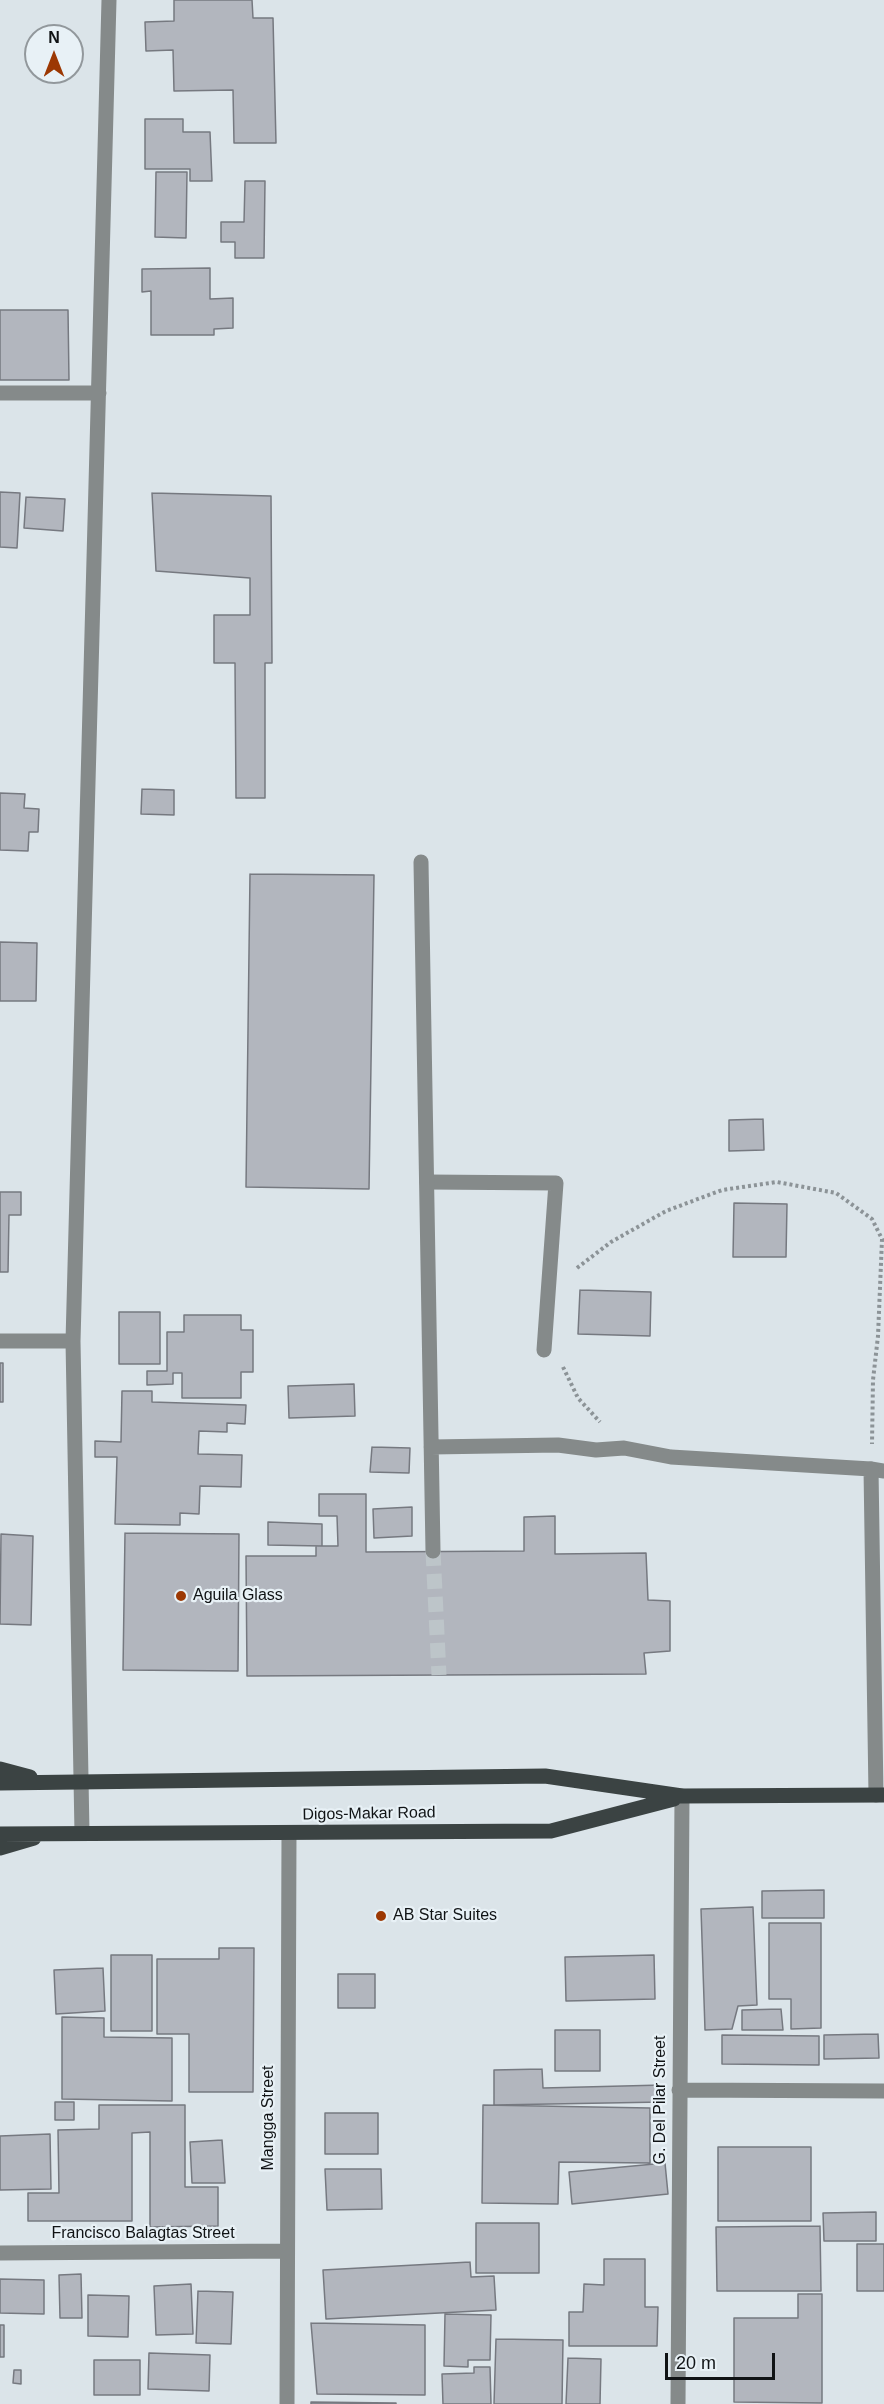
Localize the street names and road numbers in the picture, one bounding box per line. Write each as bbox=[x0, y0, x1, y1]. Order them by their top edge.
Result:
street label: Digos-Makar Road bbox=[302, 1803, 436, 1825]
street label: G. Del Pilar Street bbox=[651, 2036, 671, 2164]
street label: Mangga Street bbox=[259, 2066, 279, 2170]
street label: Francisco Balagtas Street bbox=[51, 2224, 235, 2244]

